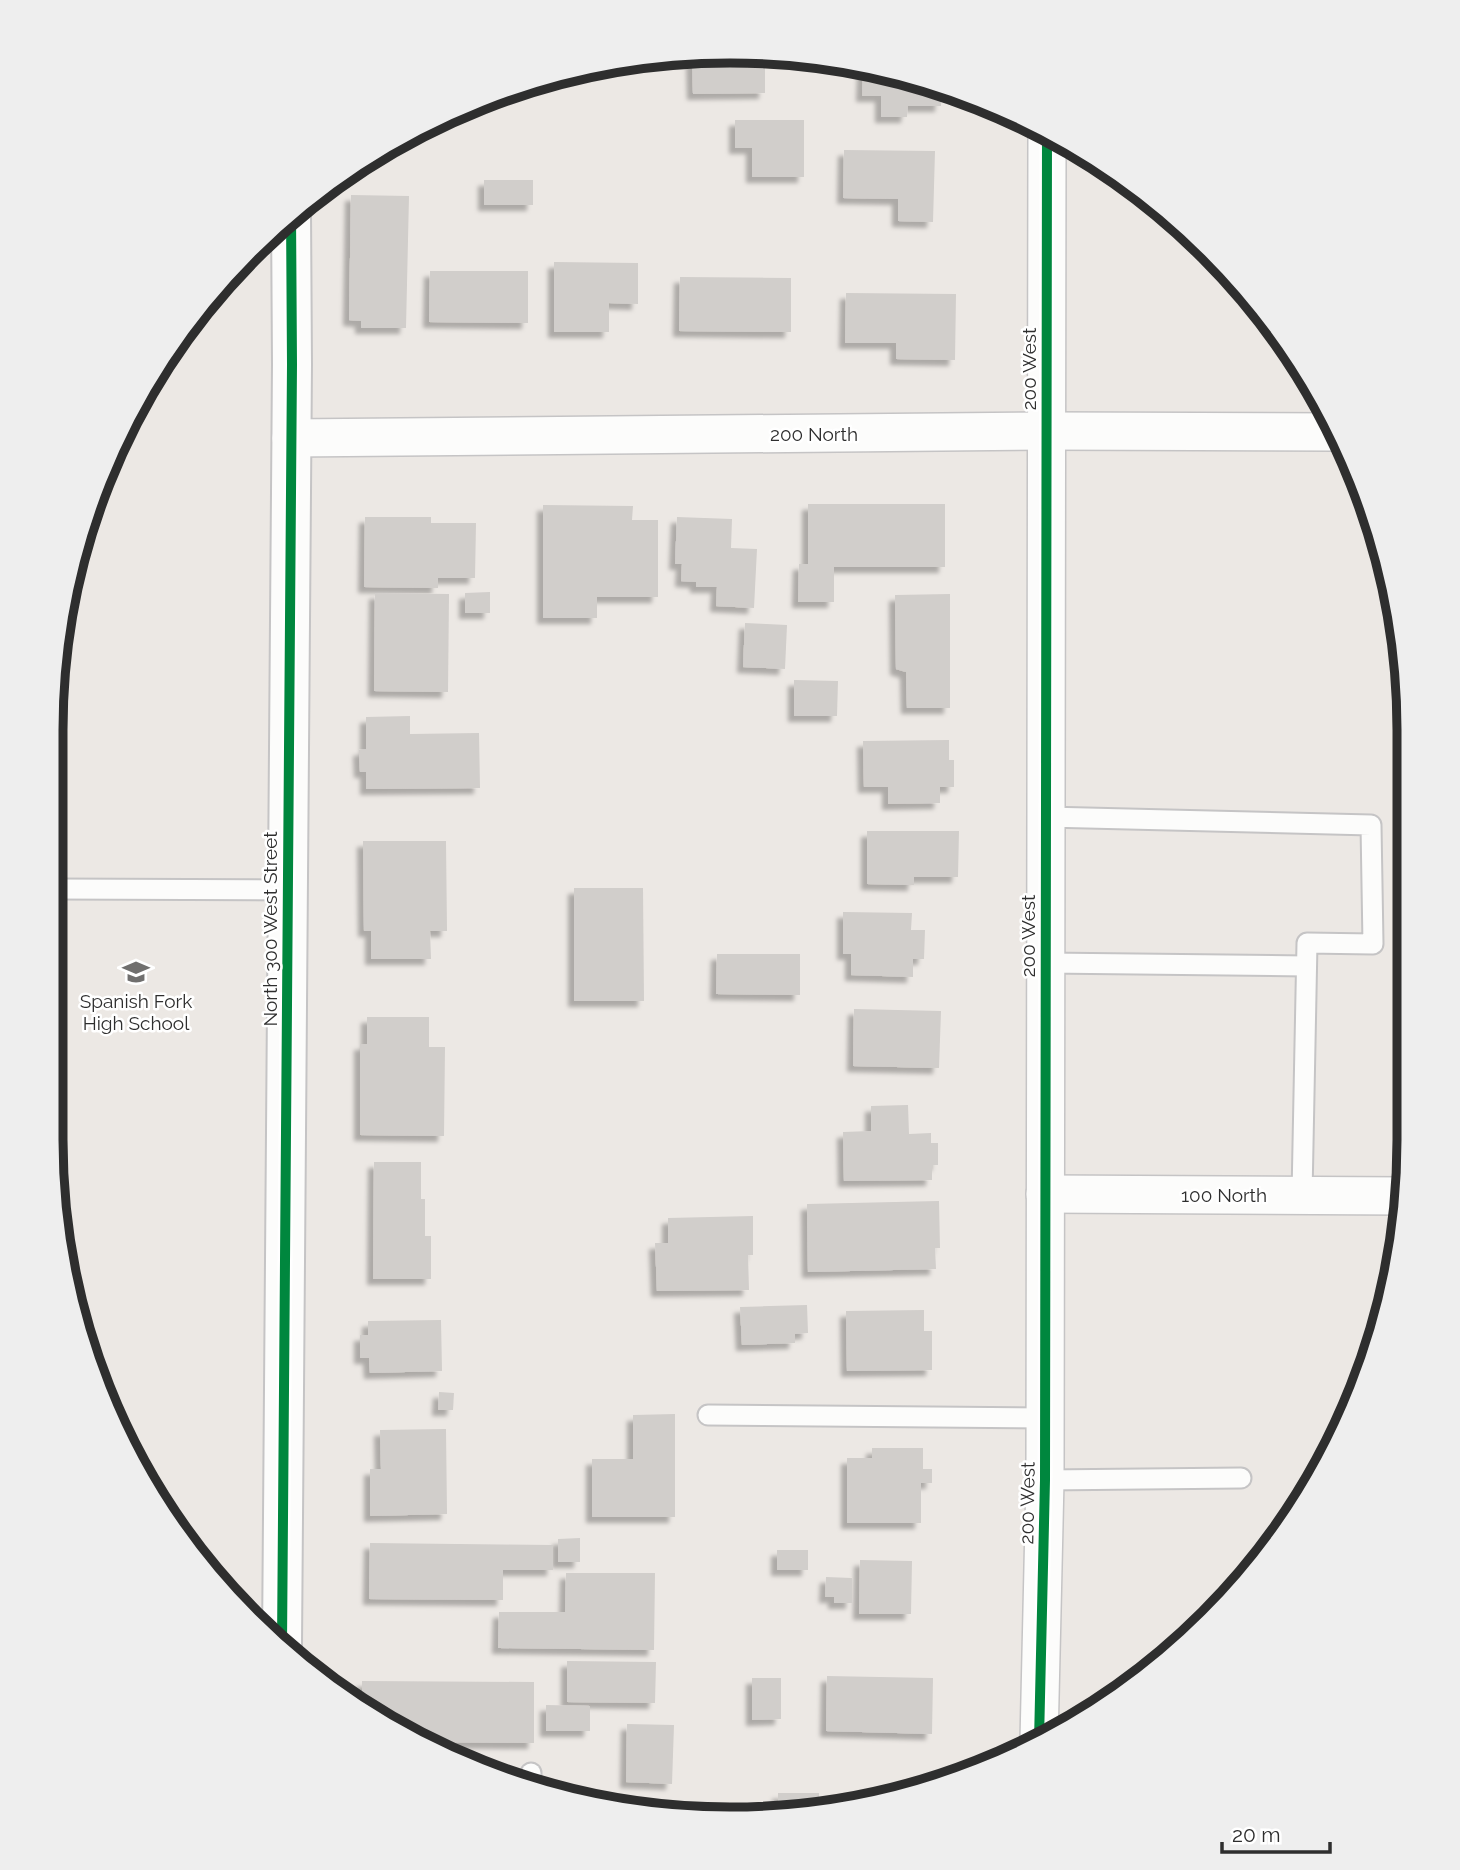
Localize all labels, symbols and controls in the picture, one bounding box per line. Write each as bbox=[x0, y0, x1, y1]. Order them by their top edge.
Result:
street label: 200 West bbox=[1018, 327, 1040, 410]
street label: 200 North bbox=[770, 423, 858, 445]
street label: North 300 West Street bbox=[259, 831, 281, 1027]
street label: 200 West bbox=[1017, 894, 1039, 977]
school or university icon: Spanish Fork High School bbox=[121, 957, 151, 987]
place label: Spanish Fork High School bbox=[80, 990, 192, 1034]
street label: 100 North bbox=[1181, 1184, 1267, 1206]
street label: 200 West bbox=[1015, 1461, 1039, 1545]
scale bar bbox=[1222, 1811, 1330, 1855]
text: 20 m bbox=[1232, 1822, 1280, 1847]

